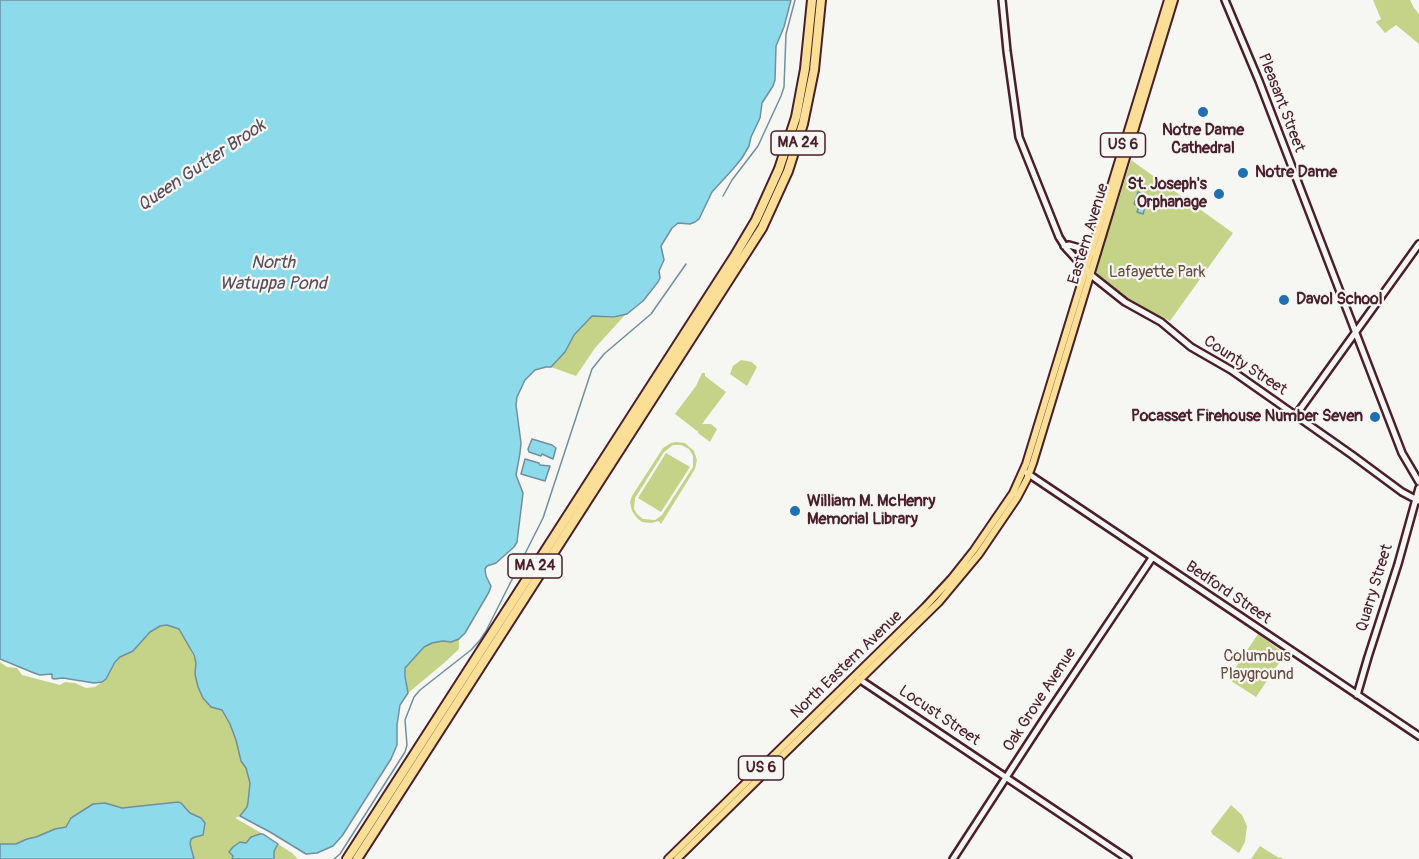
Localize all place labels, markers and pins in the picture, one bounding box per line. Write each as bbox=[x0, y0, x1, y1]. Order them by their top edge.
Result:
marker: Notre Dame Cathedral bbox=[1196, 105, 1210, 119]
place label: Notre Dame Cathedral bbox=[1162, 121, 1244, 159]
place label: Notre Dame bbox=[1255, 163, 1337, 183]
marker: Notre Dame bbox=[1236, 166, 1250, 180]
place label: St. Joseph's Orphanage bbox=[1128, 175, 1207, 213]
marker: St. Joseph's Orphanage bbox=[1212, 187, 1226, 201]
place label: Davol School bbox=[1296, 290, 1382, 310]
marker: Davol School bbox=[1277, 293, 1291, 307]
place label: Pocasset Firehouse Number Seven bbox=[1131, 407, 1363, 427]
marker: Pocasset Firehouse Number Seven bbox=[1368, 410, 1382, 424]
place label: William M. McHenry Memorial Library bbox=[807, 492, 935, 530]
marker: William M. McHenry Memorial Library bbox=[788, 504, 802, 518]

